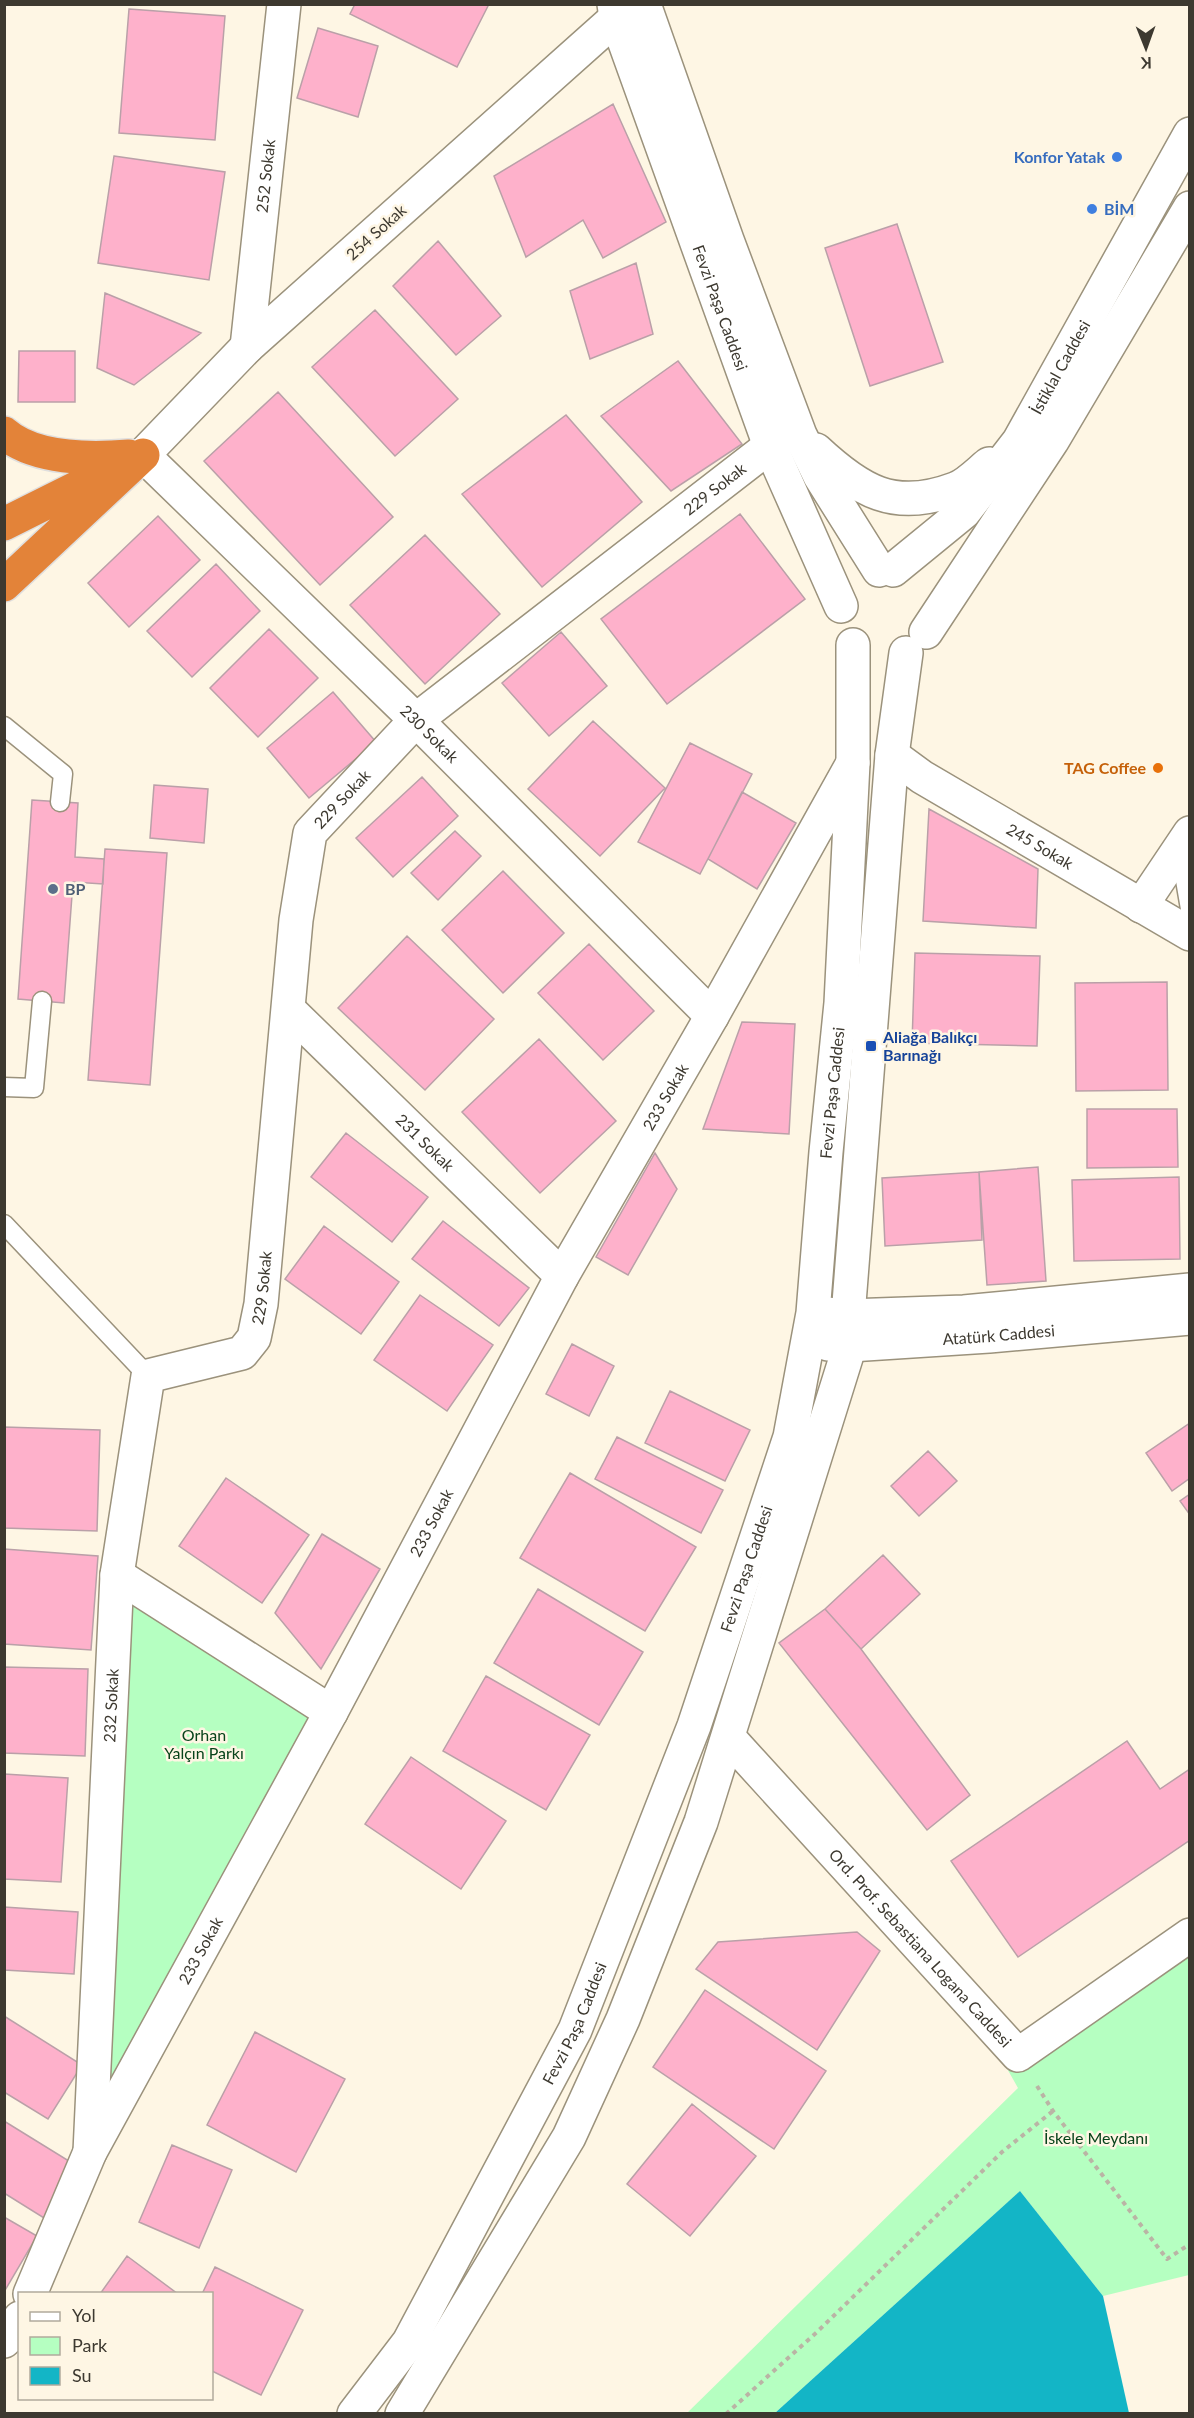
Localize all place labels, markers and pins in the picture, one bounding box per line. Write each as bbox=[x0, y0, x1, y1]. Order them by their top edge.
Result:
place label: Konfor Yatak bbox=[1014, 147, 1105, 166]
marker: Konfor Yatak bbox=[1110, 150, 1124, 164]
place label: BİM bbox=[1104, 199, 1134, 218]
marker: BİM bbox=[1085, 202, 1099, 216]
place label: TAG Coffee bbox=[1064, 758, 1146, 777]
marker: TAG Coffee bbox=[1151, 761, 1165, 775]
place label: BP bbox=[65, 879, 86, 898]
marker: BP bbox=[46, 882, 60, 896]
place label: Aliağa Balıkçı Barınağı bbox=[882, 1027, 977, 1064]
marker: Aliağa Balıkçı Barınağı bbox=[864, 1039, 878, 1053]

